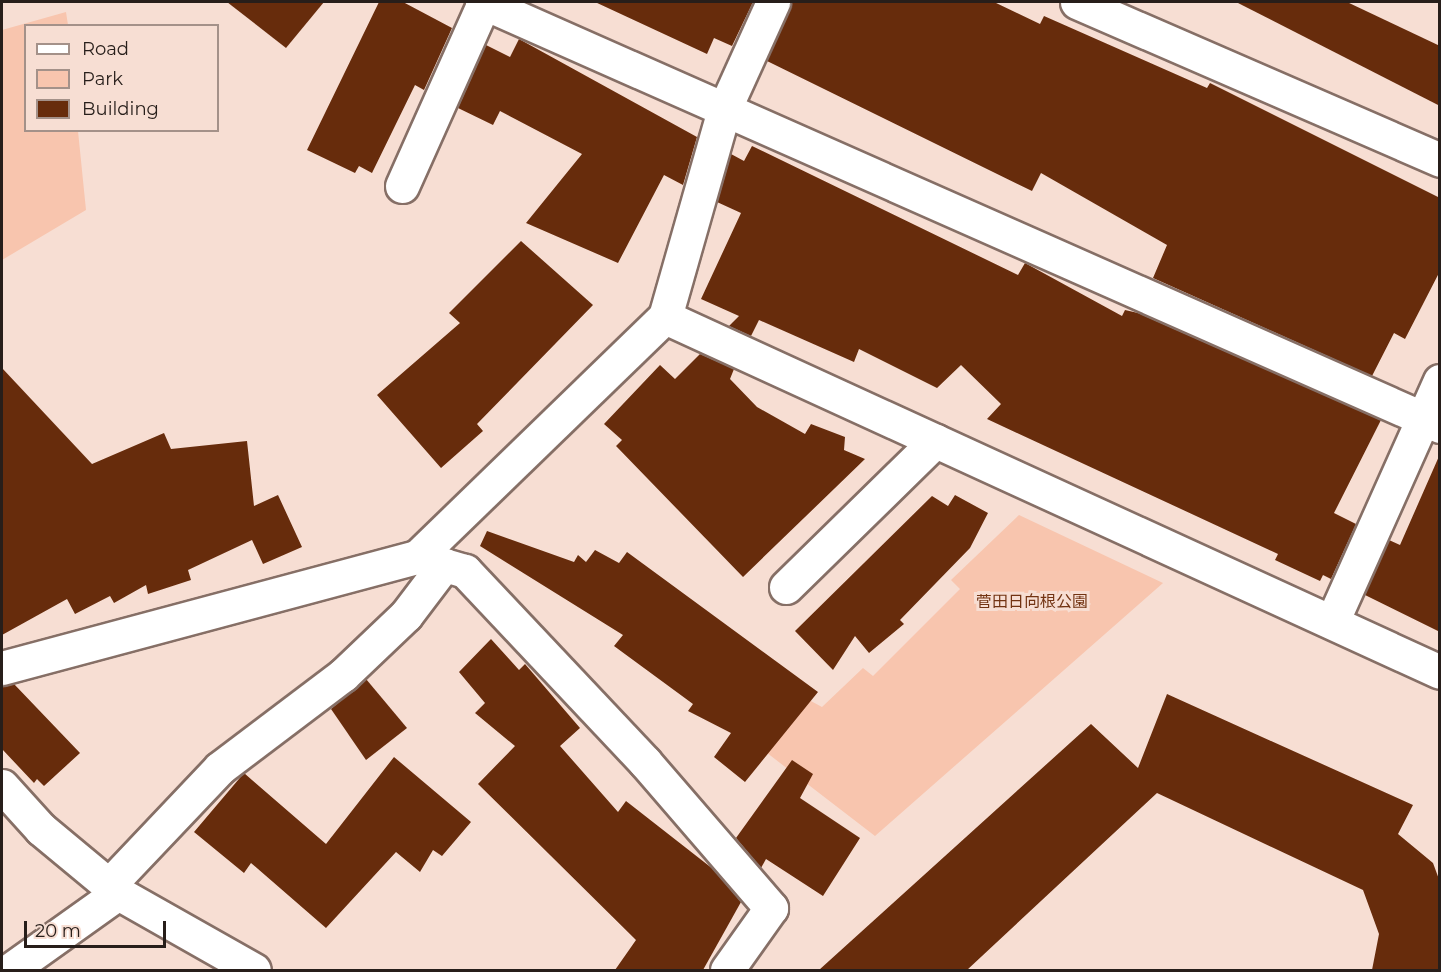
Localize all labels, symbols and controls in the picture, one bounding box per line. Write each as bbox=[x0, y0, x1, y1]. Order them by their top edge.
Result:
legend bbox=[24, 24, 219, 132]
text: Road bbox=[82, 38, 129, 60]
text: Park bbox=[82, 68, 123, 90]
text: Building bbox=[82, 98, 159, 120]
park label: 菅田日向根公園 bbox=[976, 592, 1088, 612]
scale bar bbox=[27, 909, 170, 947]
text: 20 m bbox=[35, 920, 81, 942]

